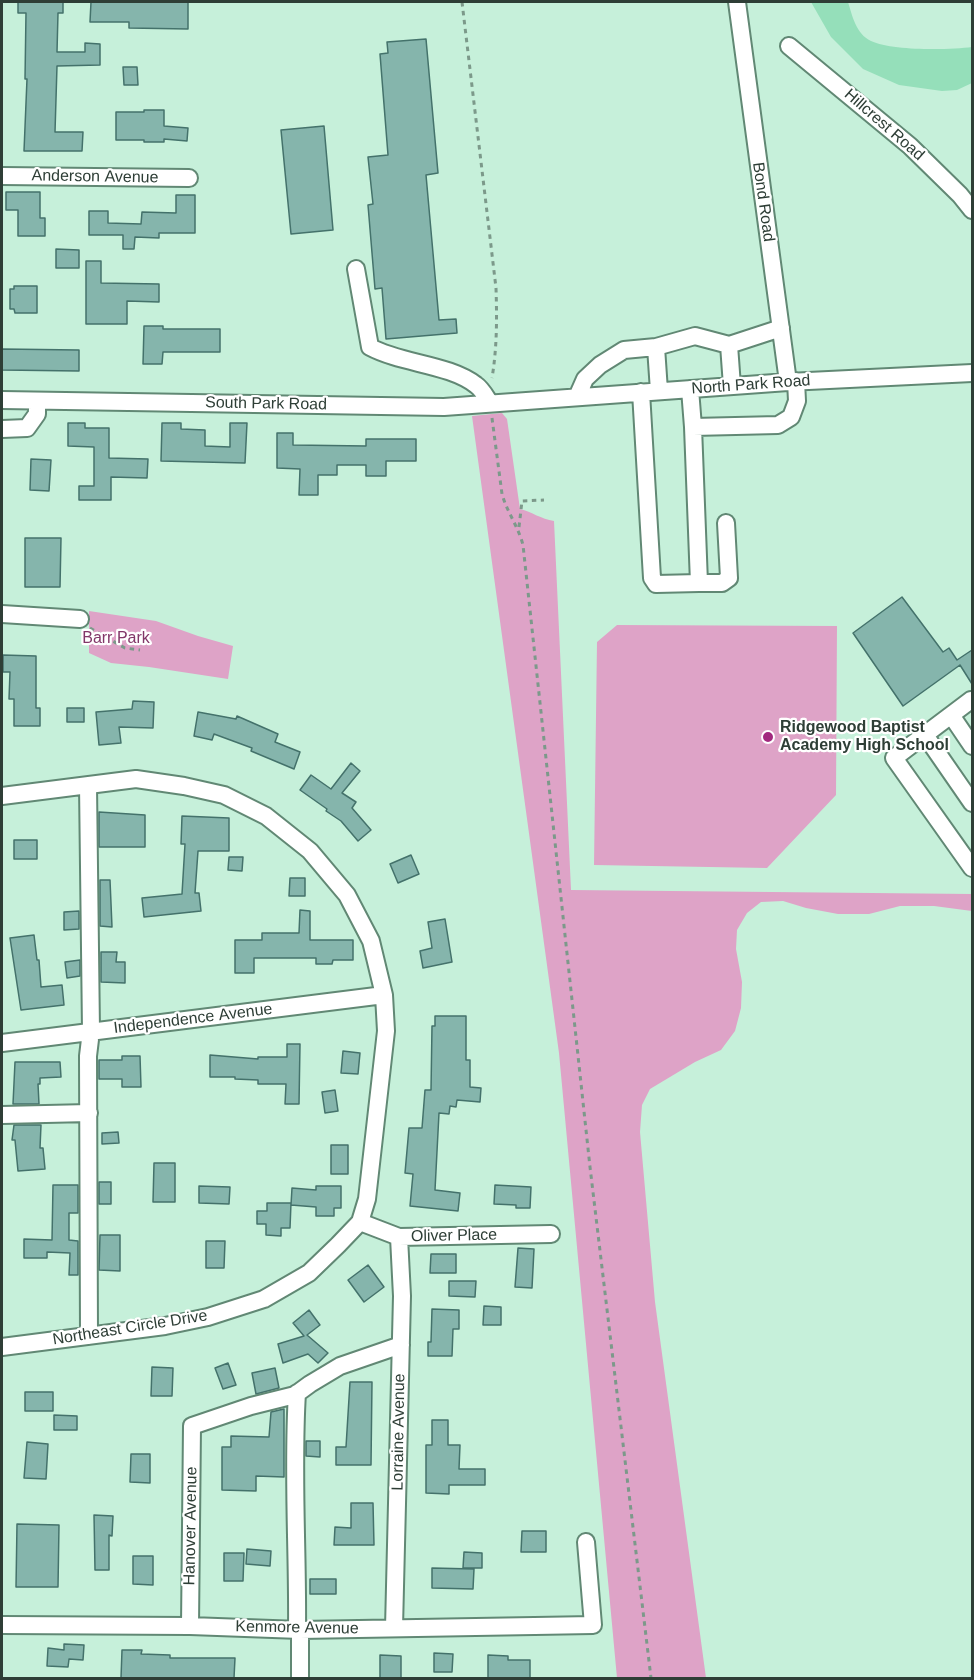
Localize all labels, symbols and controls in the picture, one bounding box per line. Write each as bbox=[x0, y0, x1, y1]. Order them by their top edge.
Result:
street label: Hillcrest Road bbox=[840, 85, 928, 165]
street label: Bond Road bbox=[748, 161, 778, 243]
street label: Anderson Avenue bbox=[31, 166, 159, 188]
street label: North Park Road bbox=[691, 371, 811, 399]
street label: South Park Road bbox=[205, 393, 327, 415]
park label: Barr Park bbox=[82, 629, 150, 649]
place label: Ridgewood Baptist Academy High School bbox=[780, 718, 949, 756]
marker: Ridgewood Baptist Academy High School bbox=[761, 730, 775, 744]
street label: Independence Avenue bbox=[113, 1000, 273, 1038]
street label: Oliver Place bbox=[411, 1226, 497, 1246]
street label: Northeast Circle Drive bbox=[51, 1306, 209, 1350]
street label: Lorraine Avenue bbox=[388, 1373, 410, 1491]
street label: Hanover Avenue bbox=[180, 1466, 202, 1586]
street label: Kenmore Avenue bbox=[235, 1617, 359, 1639]

